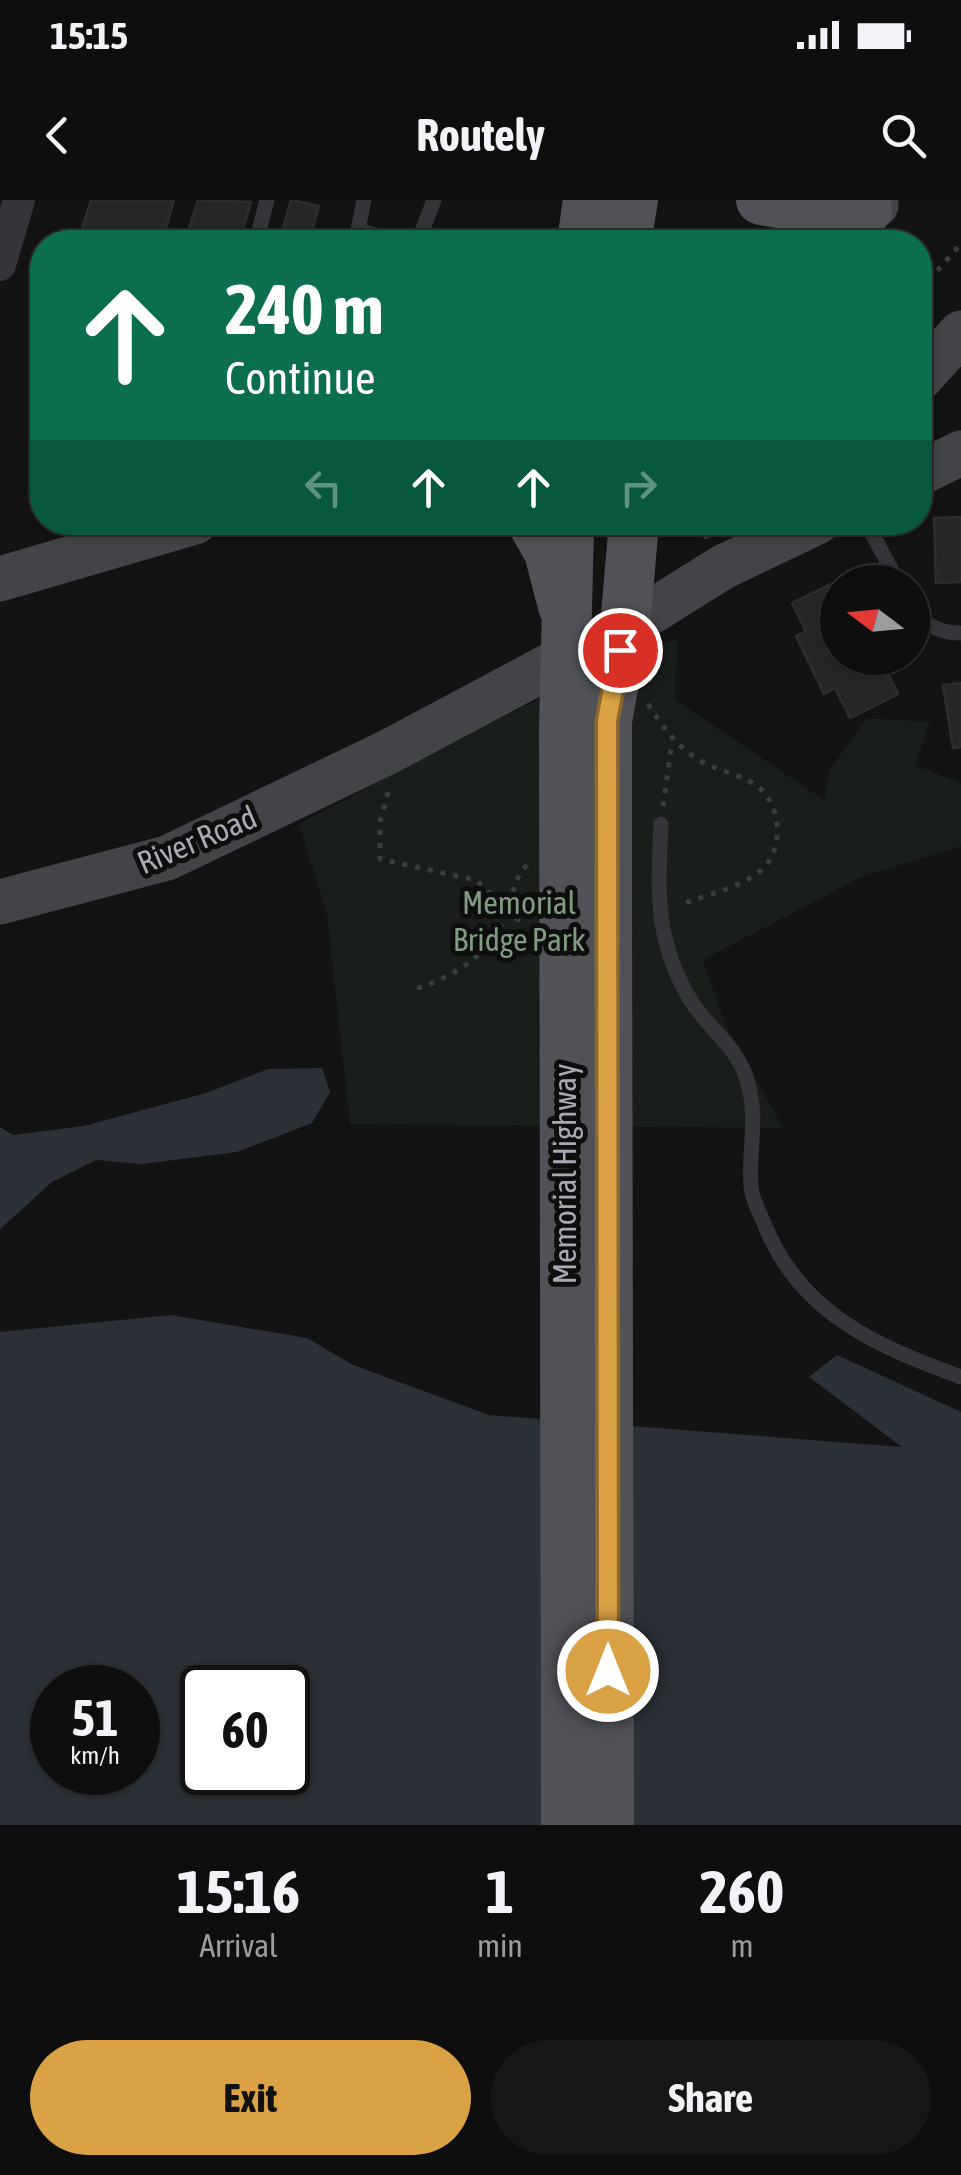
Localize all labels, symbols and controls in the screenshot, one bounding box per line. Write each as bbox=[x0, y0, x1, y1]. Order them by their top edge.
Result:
text: 15:15 bbox=[50, 14, 128, 57]
icon: back bbox=[30, 108, 85, 163]
icon: search bbox=[876, 108, 931, 163]
text: Routely bbox=[416, 109, 545, 161]
text: 240 m bbox=[225, 269, 384, 349]
icon: ahead bbox=[60, 270, 190, 400]
text: Continue bbox=[225, 352, 376, 404]
icon: left bbox=[296, 460, 351, 515]
icon: ahead bbox=[401, 460, 456, 515]
icon: ahead bbox=[506, 460, 561, 515]
icon: right bbox=[611, 460, 666, 515]
north arrow bbox=[820, 565, 930, 675]
map controls bbox=[820, 565, 930, 675]
pin bbox=[578, 608, 663, 693]
icon: arrive bbox=[593, 623, 648, 678]
street label: River Road bbox=[132, 798, 262, 881]
park label: Memorial Bridge Park bbox=[453, 884, 585, 958]
street label: Memorial Highway bbox=[546, 1064, 583, 1284]
position arrow bbox=[556, 1619, 660, 1723]
speed limit sign: 60 bbox=[180, 1665, 310, 1795]
text: 51 bbox=[71, 1689, 118, 1747]
text: km/h bbox=[70, 1741, 120, 1769]
text: 15:16 bbox=[177, 1857, 300, 1926]
text: 1 bbox=[486, 1857, 514, 1926]
text: 260 bbox=[700, 1857, 784, 1926]
text: Arrival bbox=[199, 1927, 278, 1964]
text: min bbox=[477, 1927, 523, 1964]
text: m bbox=[730, 1927, 753, 1964]
button: Exit bbox=[30, 2040, 471, 2155]
button: Share bbox=[491, 2040, 931, 2155]

